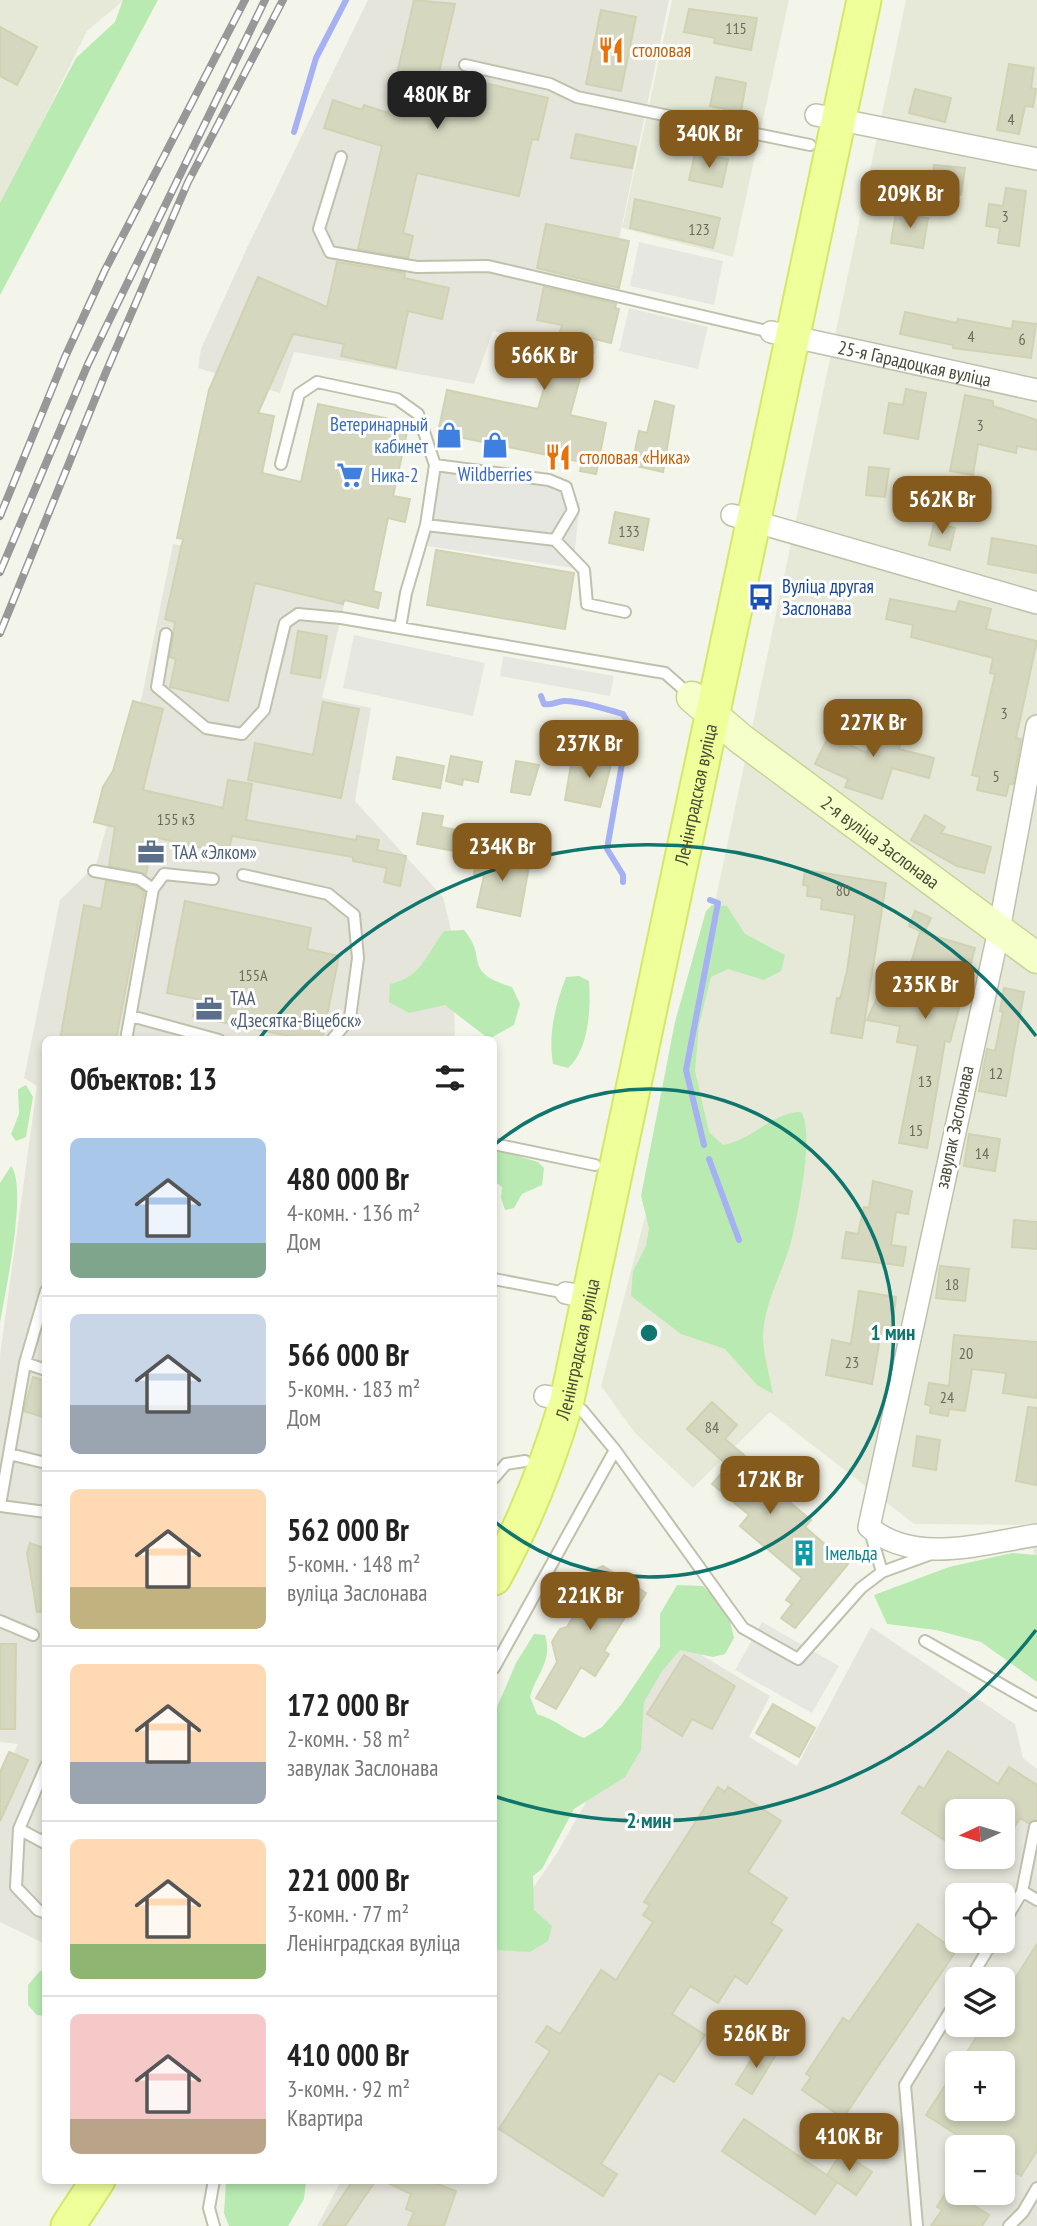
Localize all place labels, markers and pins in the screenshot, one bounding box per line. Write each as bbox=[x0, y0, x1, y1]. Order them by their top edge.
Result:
restaurant icon: столовая bbox=[596, 35, 626, 65]
place label: столовая bbox=[632, 38, 691, 62]
pin: 480K Br bbox=[372, 72, 502, 131]
pin: 340K Br bbox=[644, 110, 774, 170]
pin: 209K Br bbox=[845, 170, 975, 230]
pin: 566K Br bbox=[479, 332, 609, 392]
place label: Ветеринарный кабинет bbox=[330, 412, 429, 458]
shop icon: Ветеринарный кабинет bbox=[434, 420, 464, 450]
shop icon: Wildberries bbox=[480, 430, 510, 460]
restaurant icon: столовая «Ника» bbox=[543, 442, 573, 472]
place label: столовая «Ника» bbox=[579, 445, 690, 469]
supermarket icon: Ника-2 bbox=[335, 460, 365, 490]
place label: Wildberries bbox=[458, 462, 532, 486]
place label: Ника-2 bbox=[371, 463, 419, 487]
pin: 562K Br bbox=[877, 476, 1007, 536]
place label: Вуліца другая Заслонава bbox=[782, 574, 874, 620]
bus stop icon: Вуліца другая Заслонава bbox=[746, 582, 776, 612]
pin: 227K Br bbox=[808, 700, 938, 759]
pin: 237K Br bbox=[524, 720, 654, 780]
pin: 234K Br bbox=[437, 824, 567, 883]
office icon: ТАА «Элком» bbox=[136, 837, 166, 867]
place label: ТАА «Элком» bbox=[172, 840, 257, 864]
pin: 235K Br bbox=[860, 962, 990, 1021]
place label: ТАА «Дзесятка-Віцебск» bbox=[230, 986, 362, 1032]
office icon: ТАА «Дзесятка-Віцебск» bbox=[194, 994, 224, 1024]
centre of rings bbox=[637, 1321, 661, 1345]
pin: 172K Br bbox=[705, 1456, 835, 1516]
building icon: Імельда bbox=[789, 1538, 819, 1568]
place label: Імельда bbox=[825, 1541, 878, 1565]
pin: 221K Br bbox=[525, 1572, 655, 1632]
pin: 526K Br bbox=[691, 2010, 821, 2070]
pin: 410K Br bbox=[784, 2114, 914, 2173]

